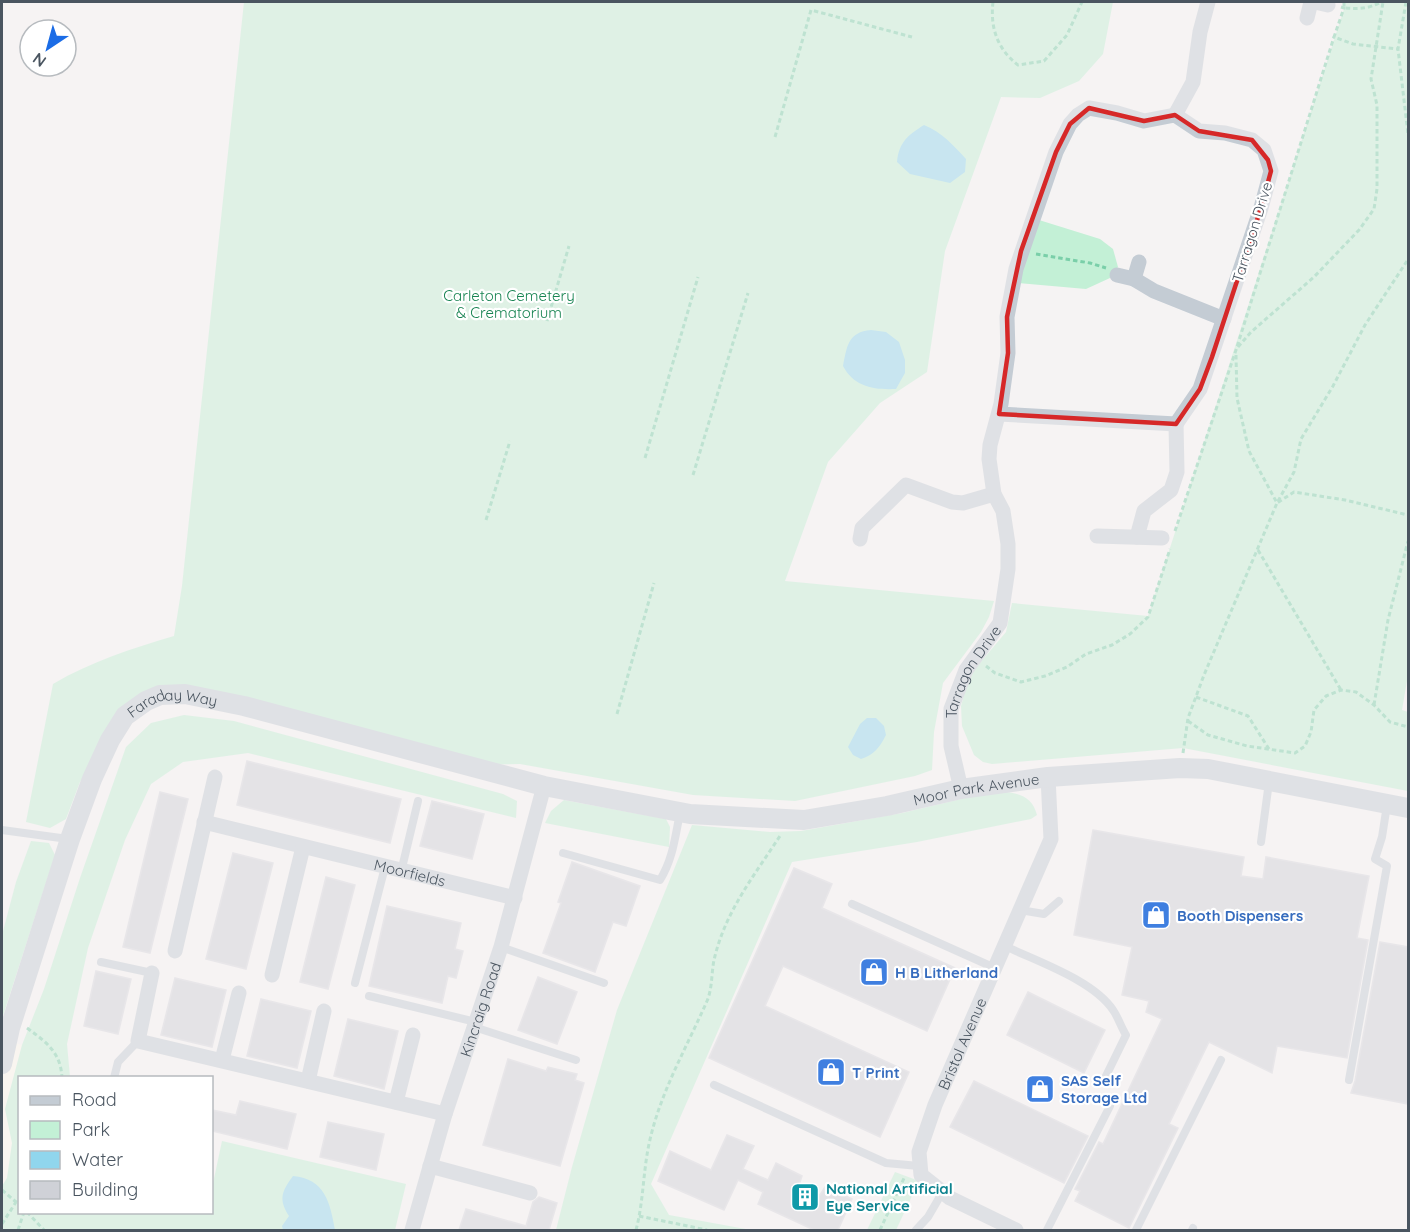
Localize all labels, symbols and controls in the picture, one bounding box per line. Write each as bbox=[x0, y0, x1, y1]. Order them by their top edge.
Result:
north arrow bbox=[18, 18, 78, 78]
text: N bbox=[29, 49, 50, 72]
street label: Tarragon Drive bbox=[1228, 179, 1276, 285]
park label: Carleton Cemetery & Crematorium bbox=[443, 286, 575, 322]
street label: Tarragon Drive bbox=[942, 621, 1005, 718]
street label: Faraday Way bbox=[123, 684, 219, 721]
street label: Moor Park Avenue bbox=[911, 769, 1040, 809]
street label: Moorfields bbox=[372, 854, 448, 890]
shop icon: Booth Dispensers bbox=[1140, 899, 1172, 931]
place label: Booth Dispensers bbox=[1177, 906, 1303, 925]
shop icon: H B Litherland bbox=[858, 956, 890, 988]
street label: Kincraig Road bbox=[455, 960, 505, 1059]
place label: H B Litherland bbox=[895, 963, 998, 982]
street label: Bristol Avenue bbox=[933, 995, 990, 1093]
shop icon: T Print bbox=[815, 1056, 847, 1088]
place label: T Print bbox=[852, 1063, 900, 1082]
place label: SAS Self Storage Ltd bbox=[1061, 1071, 1147, 1107]
shop icon: SAS Self Storage Ltd bbox=[1024, 1073, 1056, 1105]
legend bbox=[18, 1076, 213, 1214]
text: Road bbox=[72, 1088, 117, 1111]
text: Park bbox=[72, 1118, 110, 1141]
text: Water bbox=[72, 1148, 123, 1171]
text: Building bbox=[72, 1178, 138, 1201]
place label: National Artificial Eye Service bbox=[826, 1179, 953, 1215]
building icon: National Artificial Eye Service bbox=[789, 1181, 821, 1213]

